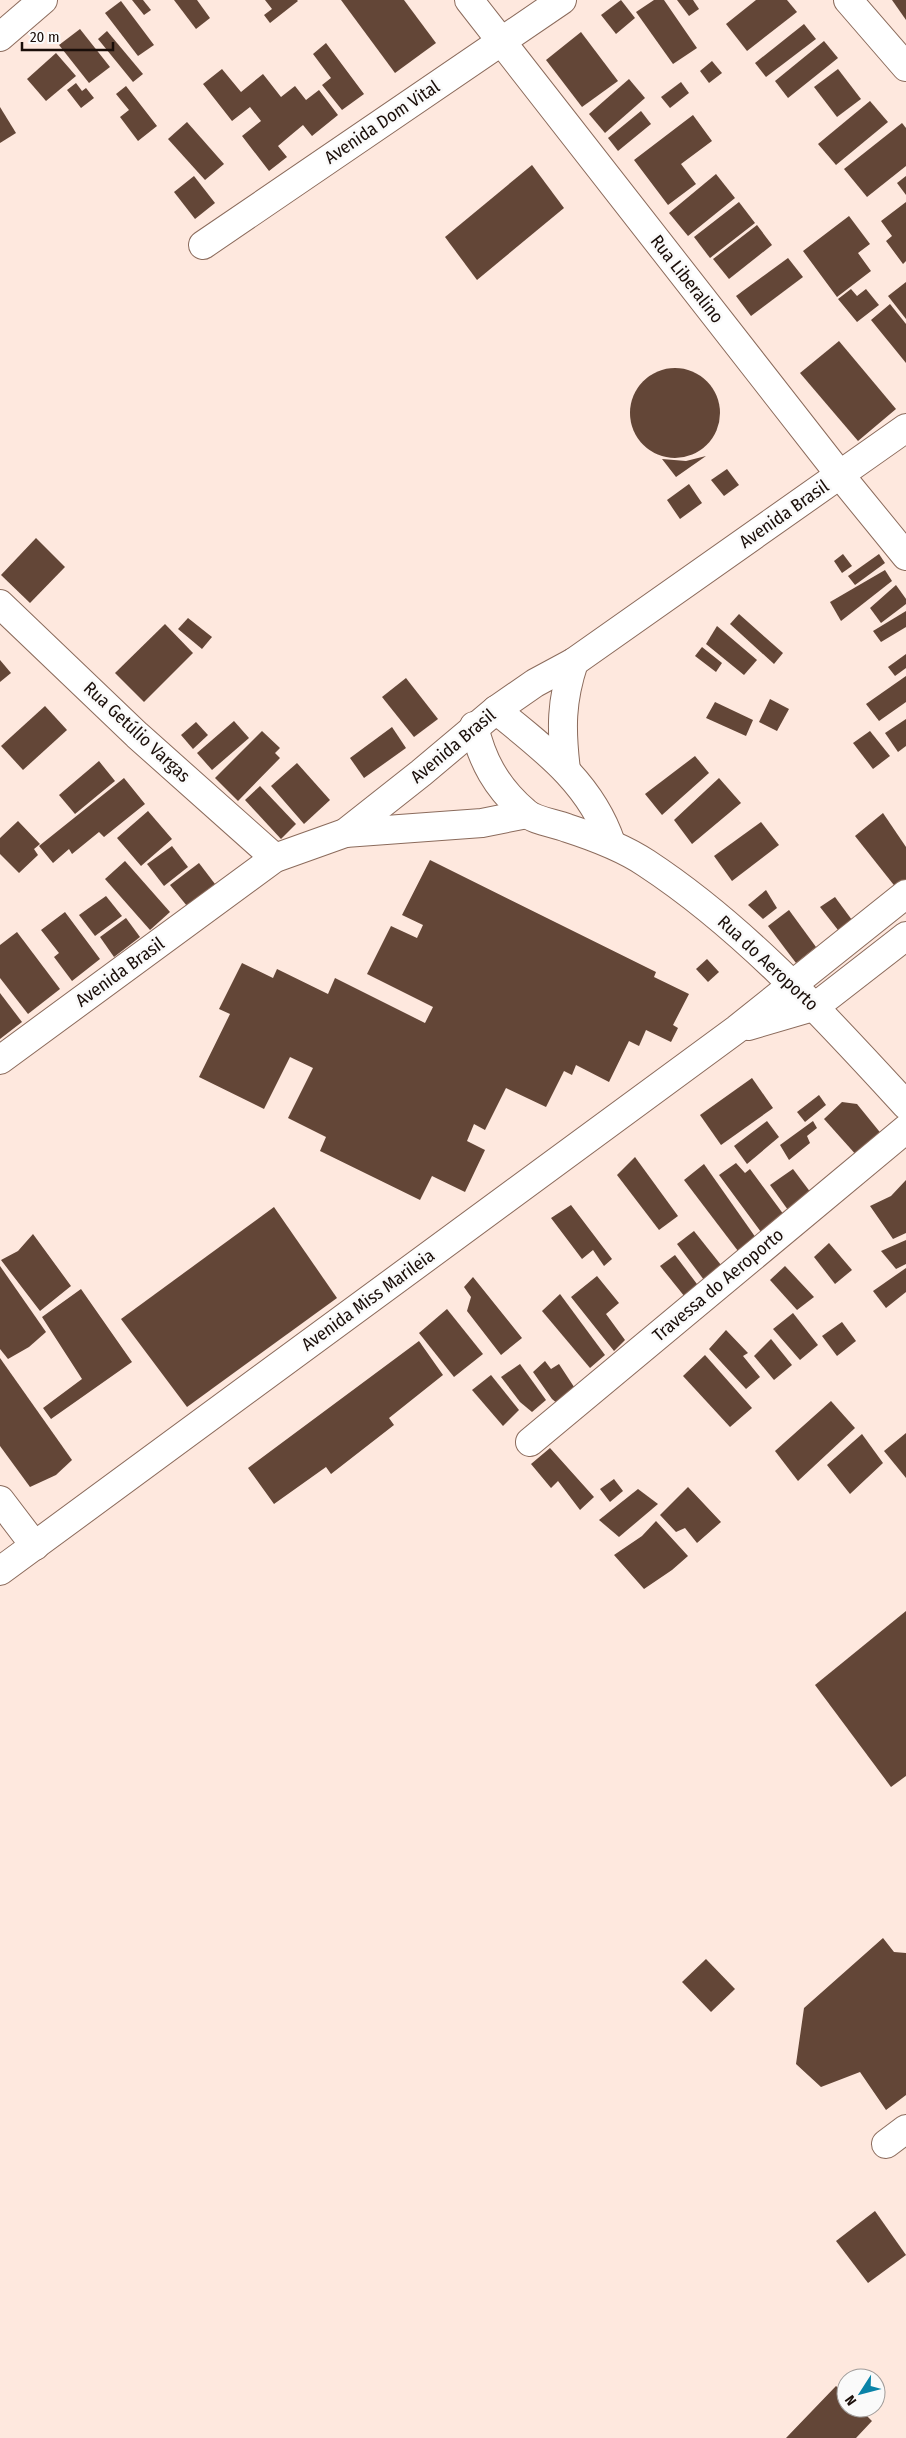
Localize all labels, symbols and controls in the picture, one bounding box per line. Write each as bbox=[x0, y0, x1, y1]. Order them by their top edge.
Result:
scale bar bbox=[22, 20, 114, 52]
text: 20 m bbox=[30, 28, 60, 46]
street label: Avenida Dom Vital bbox=[320, 75, 444, 169]
street label: Rua Liberalino bbox=[646, 231, 728, 327]
street label: Avenida Brasil bbox=[735, 475, 833, 553]
street label: Rua Getúlio Vargas bbox=[79, 677, 195, 787]
street label: Avenida Brasil bbox=[406, 704, 500, 788]
street label: Rua do Aeroporto bbox=[713, 911, 823, 1015]
street label: Avenida Brasil bbox=[71, 932, 169, 1012]
street label: Travessa do Aeroporto bbox=[648, 1224, 788, 1346]
street label: Avenida Miss Marileia bbox=[297, 1244, 439, 1356]
north arrow bbox=[836, 2368, 886, 2418]
text: N bbox=[842, 2392, 860, 2409]

